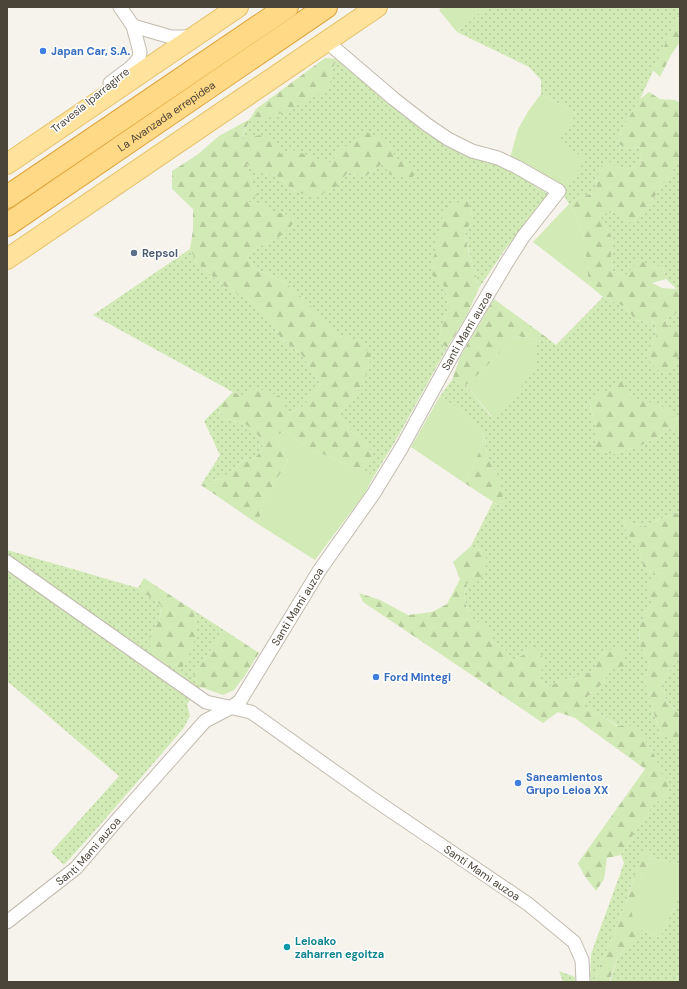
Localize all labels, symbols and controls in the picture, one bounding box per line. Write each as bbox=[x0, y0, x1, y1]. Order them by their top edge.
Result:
place label: Japan Car, S.A. bbox=[51, 44, 131, 58]
marker: Japan Car, S.A. bbox=[38, 46, 48, 56]
street label: Travesía Iparragirre bbox=[48, 64, 132, 136]
street label: La Avanzada errepidea bbox=[115, 78, 218, 154]
place label: Repsol bbox=[142, 246, 178, 260]
marker: Repsol bbox=[129, 248, 139, 258]
street label: Santi Mami auzoa bbox=[438, 289, 495, 373]
street label: Santi Mami auzoa bbox=[268, 565, 326, 648]
place label: Ford Mintegi bbox=[384, 670, 451, 684]
marker: Ford Mintegi bbox=[371, 672, 381, 682]
place label: Saneamientos Grupo Leioa XX bbox=[526, 770, 609, 797]
marker: Saneamientos Grupo Leioa XX bbox=[513, 778, 523, 788]
street label: Santi Mami auzoa bbox=[53, 814, 124, 888]
street label: Santi Mami auzoa bbox=[441, 842, 523, 904]
place label: Leioako zaharren egoitza bbox=[295, 934, 384, 961]
marker: Leioako zaharren egoitza bbox=[282, 942, 292, 952]

